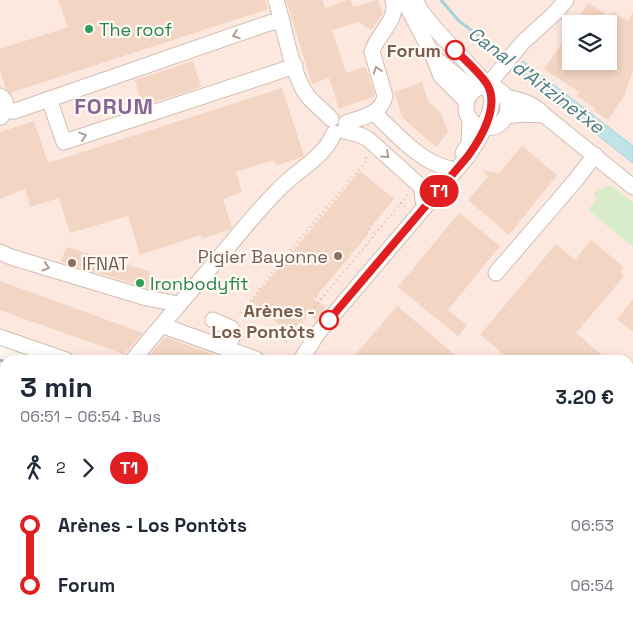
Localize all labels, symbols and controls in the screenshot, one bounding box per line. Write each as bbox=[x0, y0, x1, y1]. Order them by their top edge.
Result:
map controls bbox=[562, 15, 617, 70]
button: layers bbox=[562, 15, 617, 70]
place label: The roof bbox=[99, 18, 172, 41]
water label: Canal d'Aitzinetxe bbox=[463, 21, 609, 140]
marker: The roof bbox=[83, 23, 95, 35]
one-way arrow bbox=[232, 29, 241, 39]
place label: Forum bbox=[387, 39, 441, 62]
marker: Forum bbox=[445, 40, 465, 60]
one-way arrow bbox=[372, 66, 382, 75]
district label: FORUM bbox=[74, 92, 154, 120]
one-way arrow bbox=[78, 132, 87, 142]
one-way arrow bbox=[380, 149, 389, 158]
line badge: T1 bbox=[416, 175, 462, 207]
text: T1 bbox=[430, 179, 448, 202]
place label: Pigier Bayonne bbox=[198, 245, 328, 268]
marker: Pigier Bayonne bbox=[332, 250, 344, 262]
place label: IFNAT bbox=[82, 252, 129, 275]
marker: IFNAT bbox=[66, 257, 78, 269]
one-way arrow bbox=[41, 262, 50, 272]
place label: Ironbodyfit bbox=[150, 272, 249, 295]
marker: Ironbodyfit bbox=[134, 277, 146, 289]
place label: Arènes - Los Pontòts bbox=[211, 299, 315, 343]
marker: Arènes - Los Pontòts bbox=[319, 310, 339, 330]
text: 3 min bbox=[20, 369, 93, 405]
text: 3.20 € bbox=[555, 385, 614, 410]
text: 06:51 – 06:54 · Bus bbox=[20, 406, 161, 427]
icon: walk bbox=[20, 454, 48, 482]
icon: forward bbox=[74, 454, 102, 482]
text: T1 bbox=[120, 456, 138, 479]
text: 2 bbox=[56, 457, 66, 478]
text: Arènes - Los Pontòts bbox=[58, 513, 247, 538]
text: 06:53 bbox=[571, 515, 614, 536]
text: Forum bbox=[58, 573, 115, 598]
text: 06:54 bbox=[570, 575, 614, 596]

